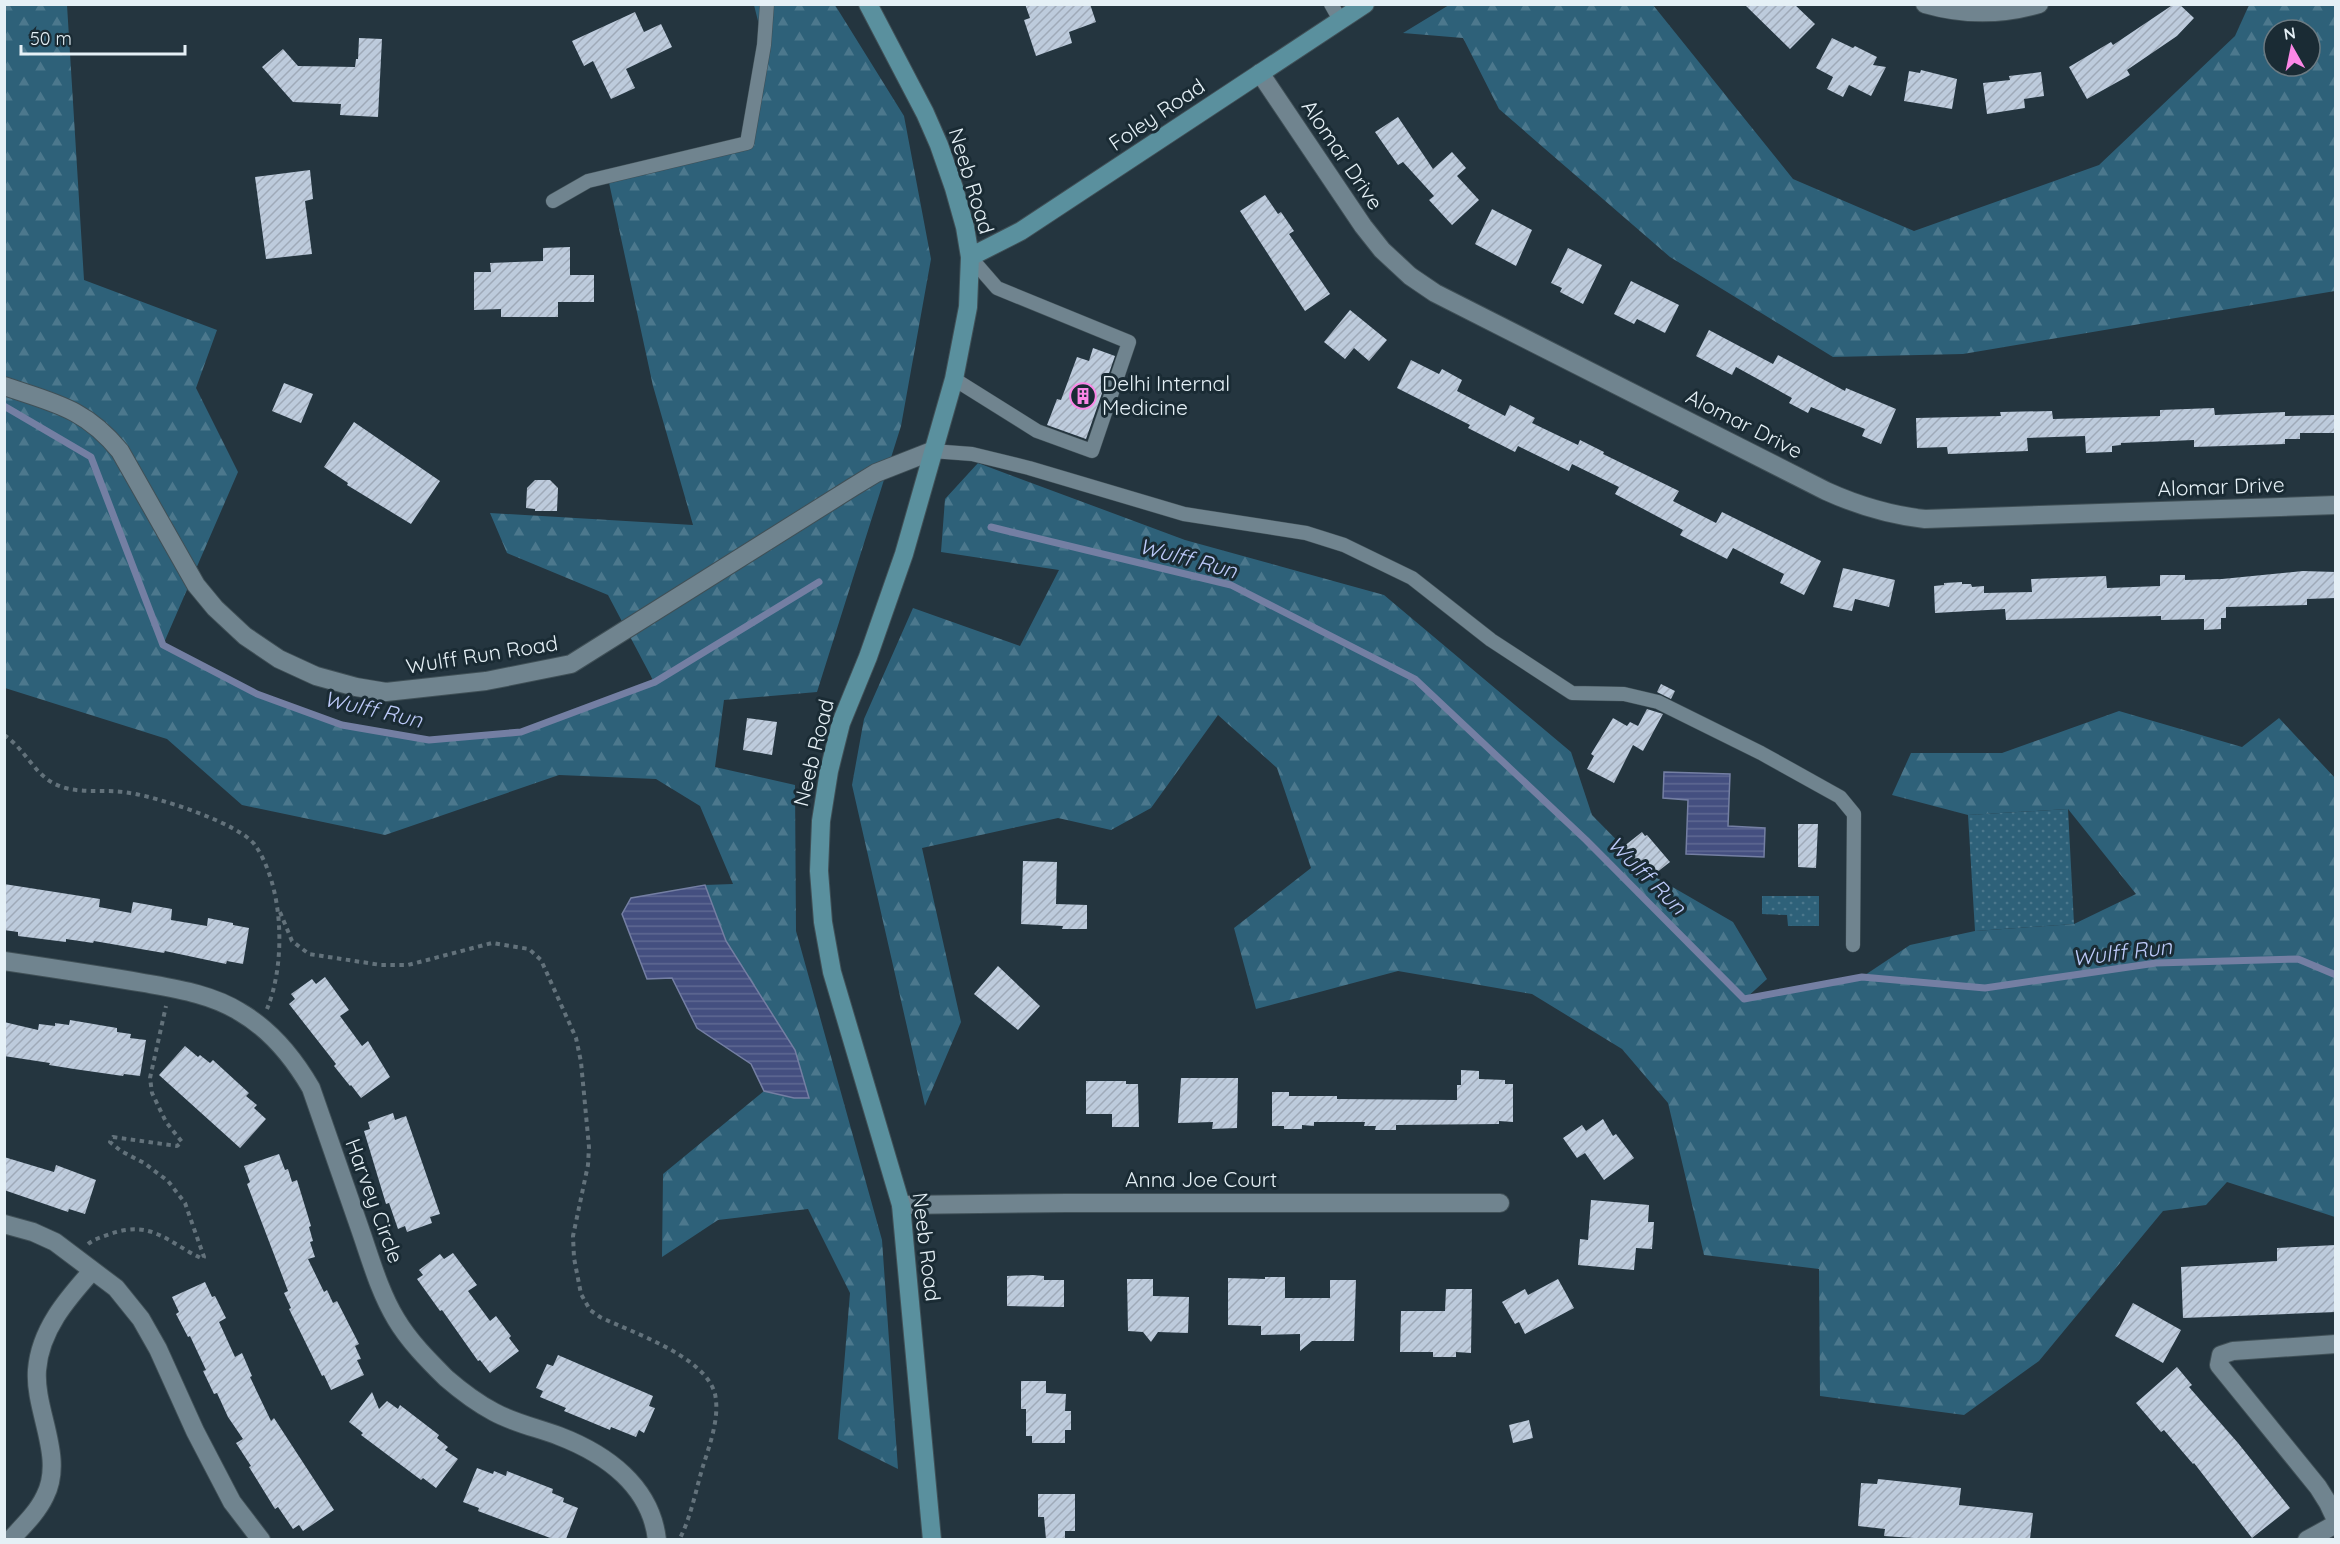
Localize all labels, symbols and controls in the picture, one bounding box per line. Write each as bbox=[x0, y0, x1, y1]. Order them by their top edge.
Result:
scale bar bbox=[21, 18, 184, 56]
north arrow bbox=[2262, 18, 2322, 78]
text: N bbox=[2282, 22, 2297, 44]
text: 50 m bbox=[30, 27, 72, 50]
street label: Foley Road bbox=[1103, 73, 1209, 156]
street label: Alomar Drive bbox=[1297, 94, 1389, 214]
street label: Neeb Road bbox=[944, 125, 1000, 237]
place label: Delhi Internal Medicine bbox=[1102, 370, 1230, 420]
building icon: Delhi Internal Medicine bbox=[1068, 381, 1098, 411]
street label: Alomar Drive bbox=[1682, 383, 1807, 464]
street label: Alomar Drive bbox=[2157, 471, 2285, 501]
water label: Wulff Run bbox=[1136, 532, 1241, 585]
street label: Wulff Run Road bbox=[404, 629, 560, 679]
water label: Wulff Run bbox=[321, 684, 426, 734]
street label: Neeb Road bbox=[787, 696, 839, 809]
water label: Wulff Run bbox=[1602, 830, 1693, 921]
water label: Wulff Run bbox=[2071, 932, 2175, 972]
street label: Harvey Circle bbox=[340, 1135, 409, 1266]
street label: Anna Joe Court bbox=[1125, 1166, 1277, 1192]
street label: Neeb Road bbox=[907, 1191, 947, 1303]

